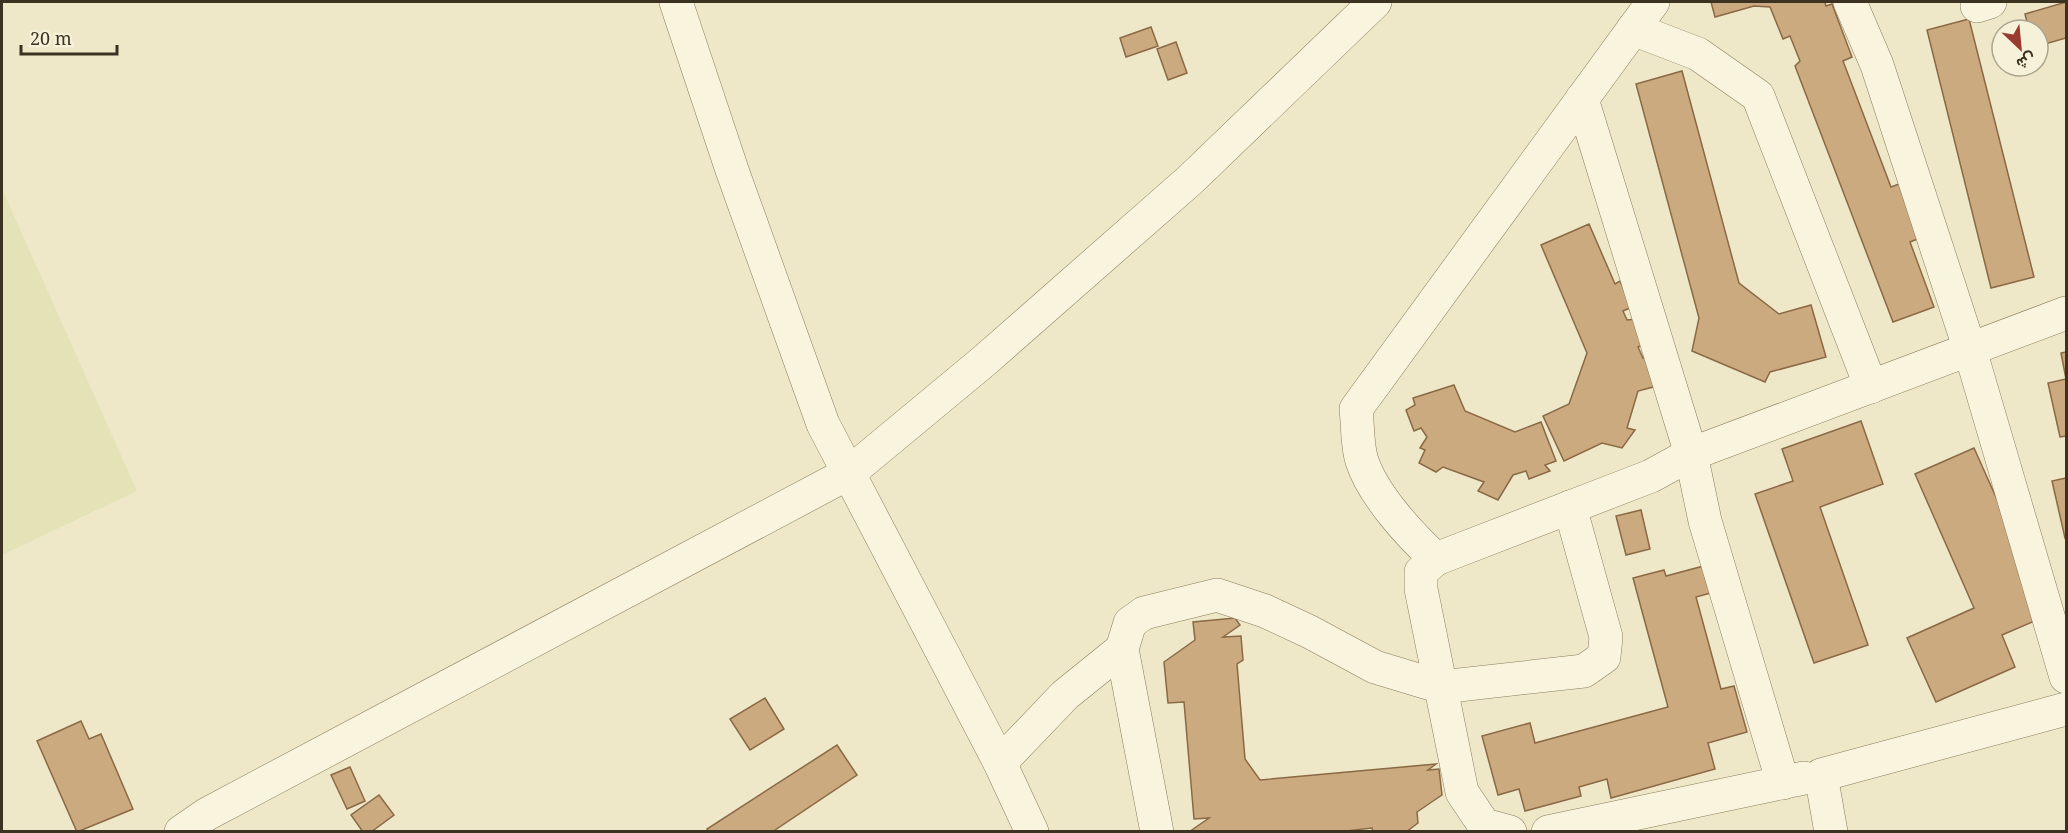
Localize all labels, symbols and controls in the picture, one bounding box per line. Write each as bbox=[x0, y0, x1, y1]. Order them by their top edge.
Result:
scale bar bbox=[21, 18, 117, 56]
north arrow bbox=[1990, 18, 2050, 78]
text: 20 m bbox=[30, 26, 72, 50]
text: ش bbox=[2013, 47, 2040, 76]

